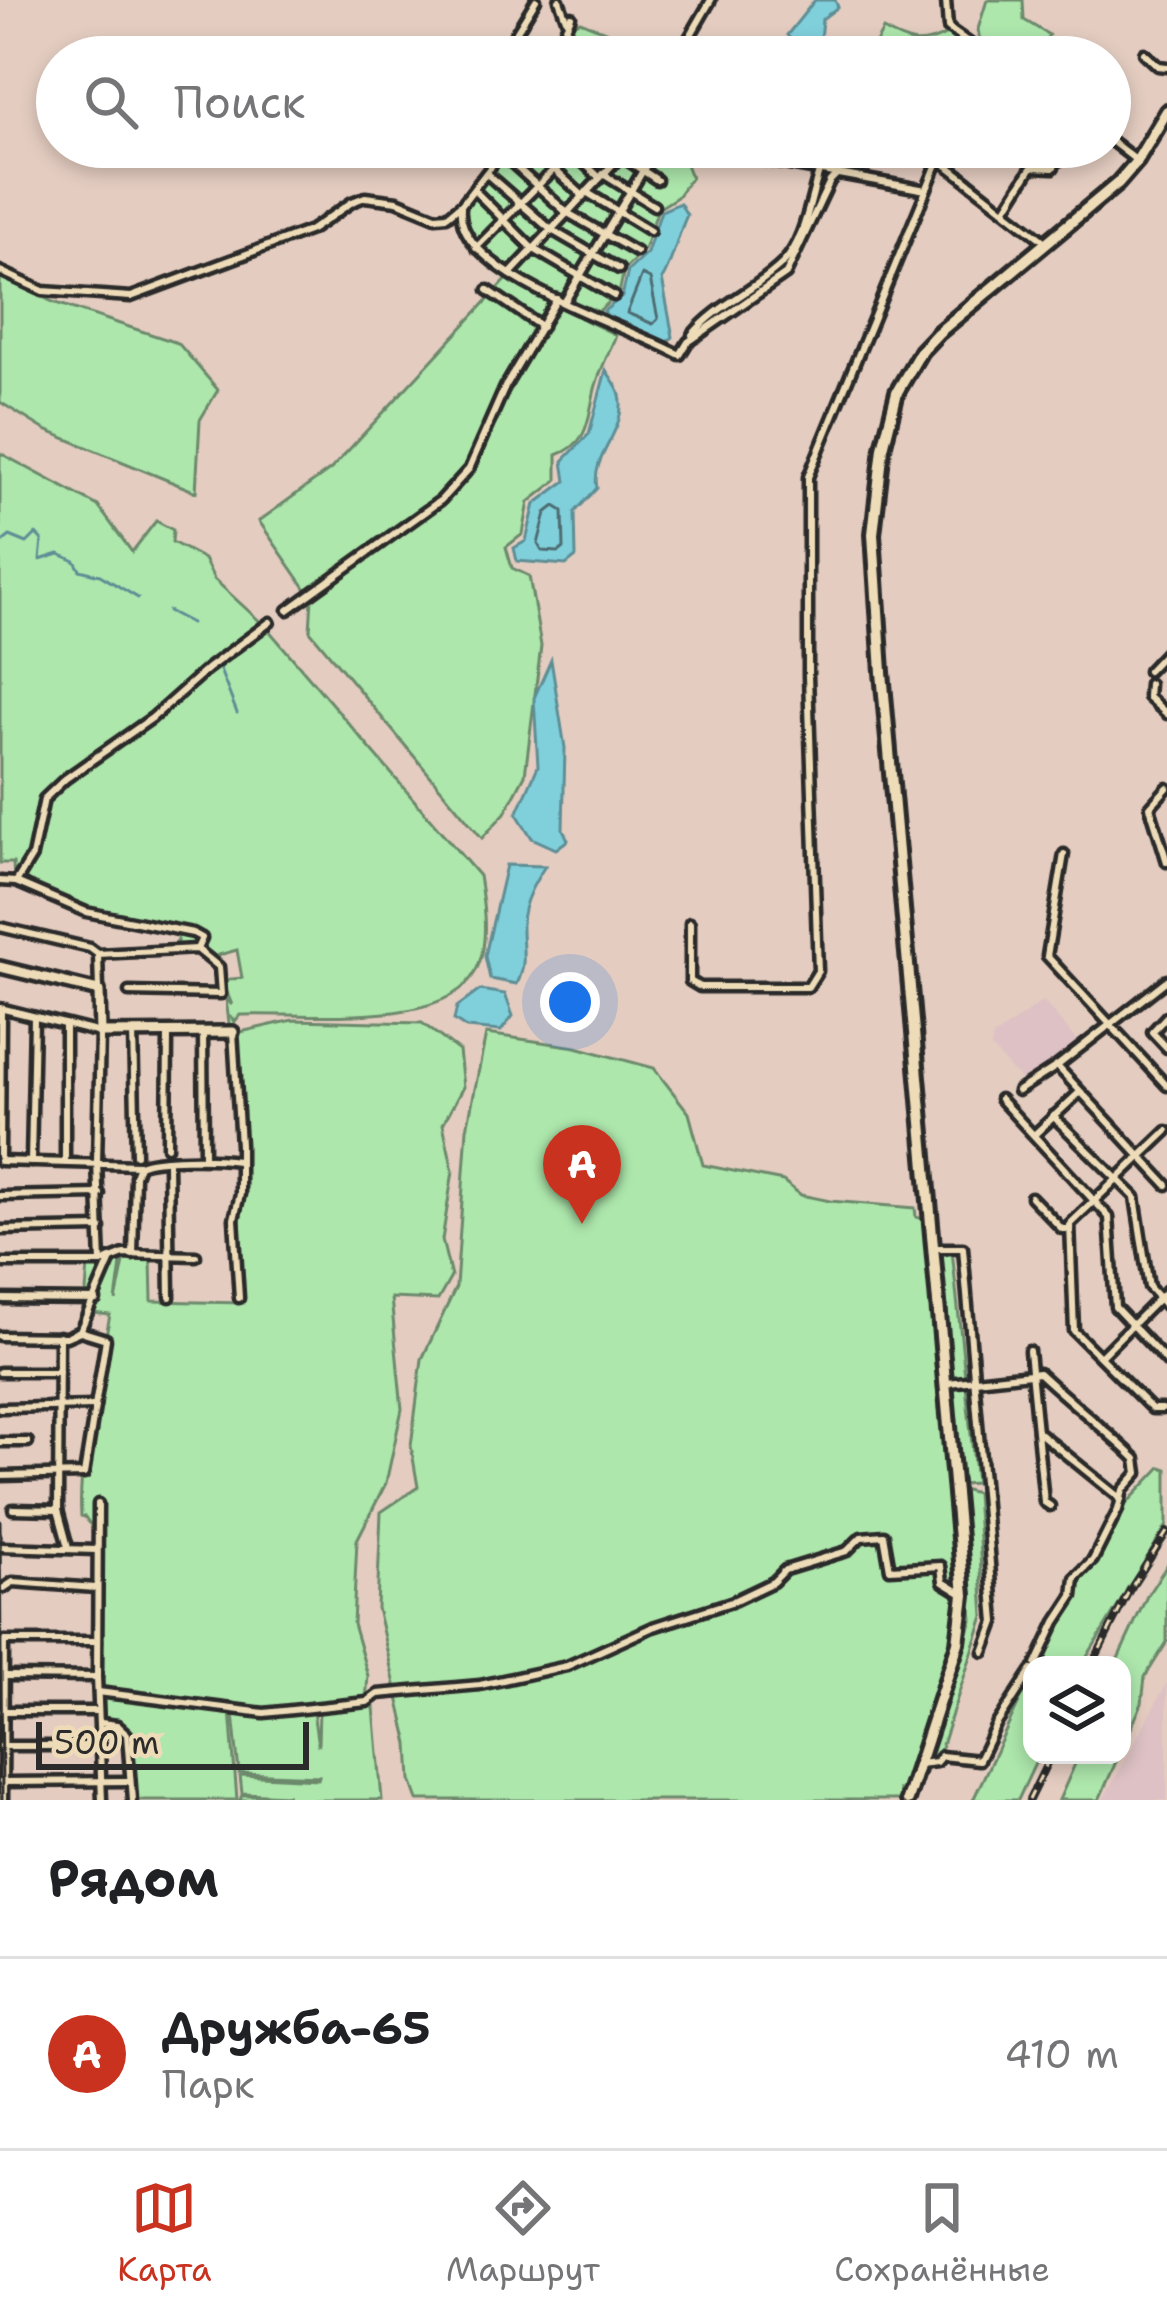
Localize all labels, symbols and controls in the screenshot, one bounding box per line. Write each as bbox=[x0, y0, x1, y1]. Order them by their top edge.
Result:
search box bbox=[36, 36, 1131, 168]
icon: search bbox=[78, 69, 144, 135]
text: Поиск bbox=[174, 72, 305, 132]
your location bbox=[540, 972, 600, 1032]
pin: A bbox=[543, 1125, 621, 1224]
map controls bbox=[1023, 1656, 1131, 1764]
button: layers bbox=[1023, 1656, 1131, 1764]
scale bar bbox=[36, 1716, 309, 1769]
text: 500 m bbox=[54, 1720, 160, 1765]
text: Рядом bbox=[48, 1844, 219, 1912]
text: Дружба-65 bbox=[162, 1998, 431, 2058]
text: A bbox=[72, 2028, 102, 2080]
text: 410 m bbox=[1004, 2028, 1119, 2080]
text: Парк bbox=[162, 2058, 255, 2110]
tab: Карта bbox=[117, 2175, 212, 2292]
tab: Маршрут bbox=[446, 2175, 600, 2292]
tab: Сохранённые bbox=[834, 2175, 1050, 2292]

